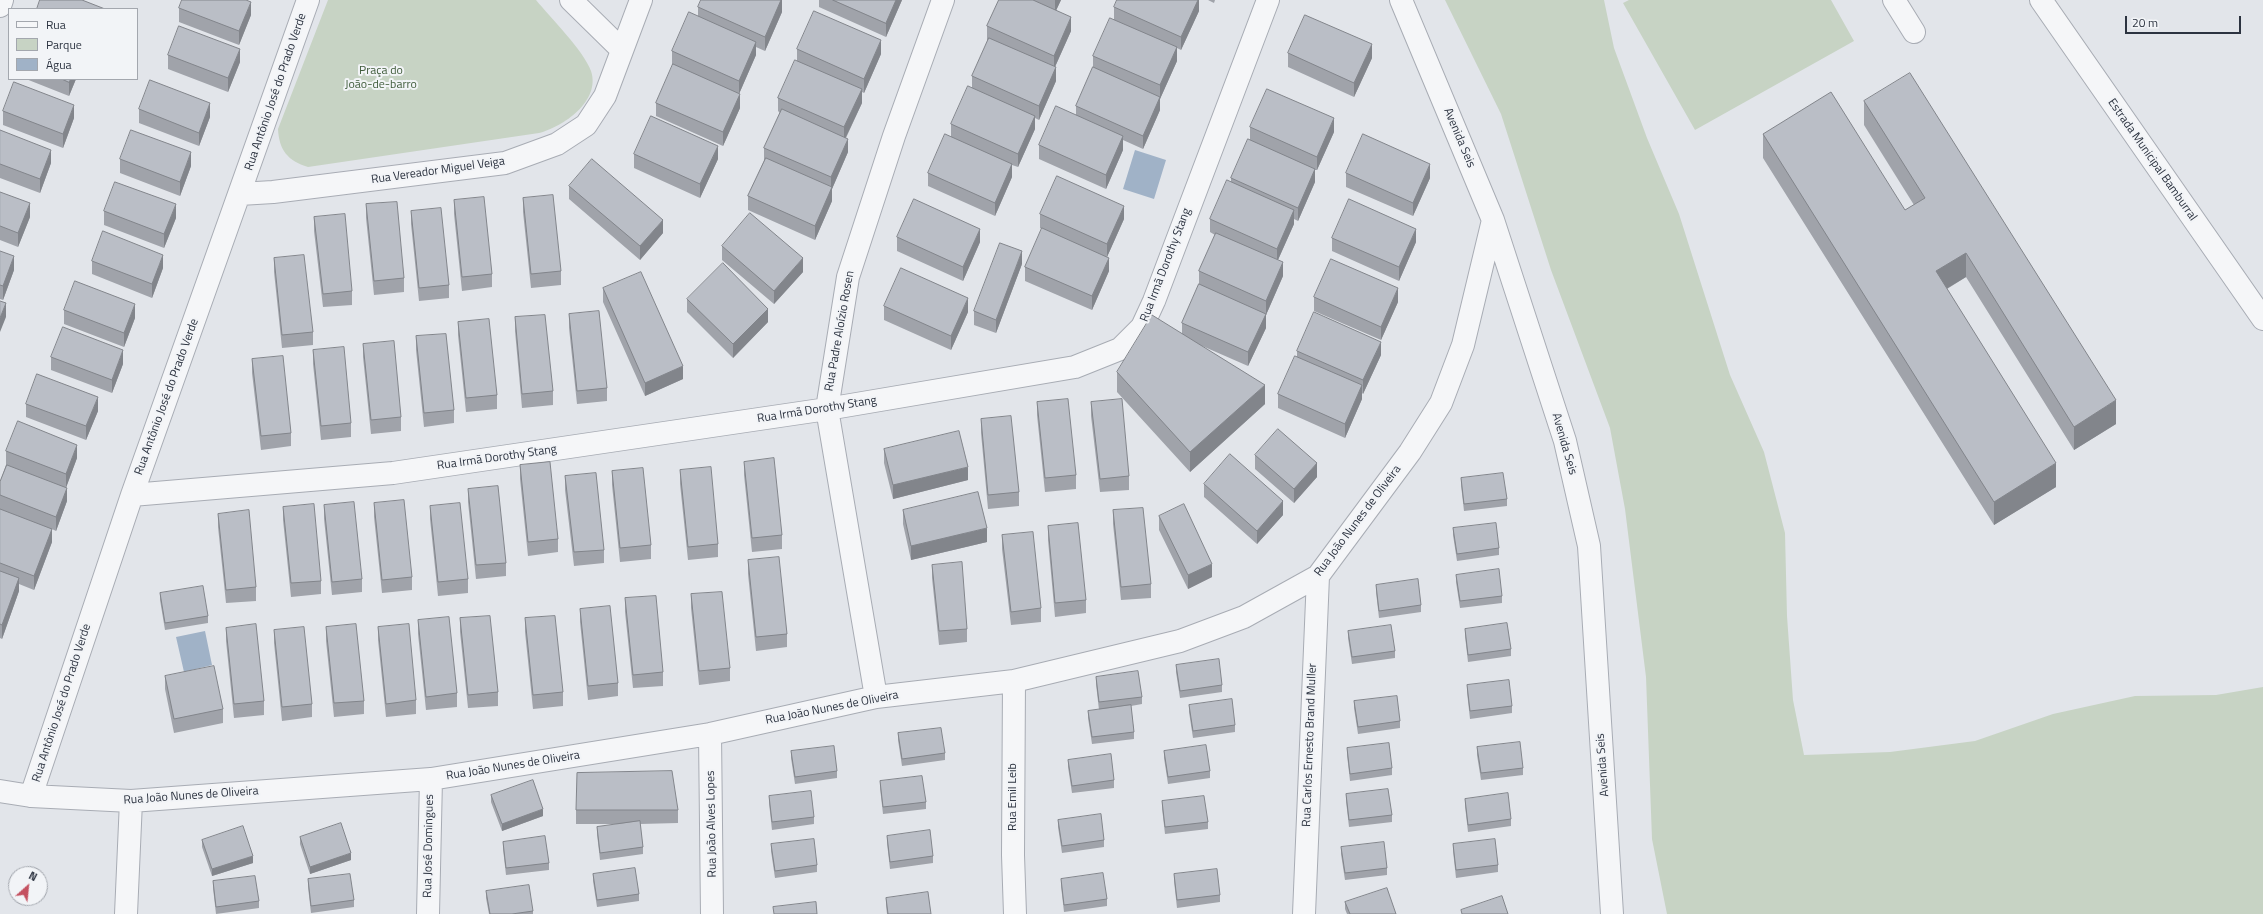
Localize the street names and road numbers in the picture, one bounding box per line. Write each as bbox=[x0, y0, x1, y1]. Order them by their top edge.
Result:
street label: Rua Antônio José do Prado Verde bbox=[242, 11, 310, 173]
street label: Estrada Municipal Bamburral bbox=[2104, 96, 2200, 224]
street label: Avenida Seis bbox=[1440, 106, 1478, 170]
street label: Rua Vereador Miguel Veiga bbox=[370, 154, 506, 188]
street label: Rua Irmã Dorothy Stang bbox=[1138, 206, 1194, 324]
street label: Rua Padre Aloízio Rosen bbox=[822, 270, 858, 392]
street label: Rua Antônio José do Prado Verde bbox=[132, 317, 202, 477]
street label: Rua Irmã Dorothy Stang bbox=[756, 393, 878, 427]
street label: Avenida Seis bbox=[1548, 411, 1580, 477]
street label: Rua Irmã Dorothy Stang bbox=[436, 442, 558, 474]
street label: Rua João Nunes de Oliveira bbox=[1312, 463, 1404, 579]
street label: Rua Antônio José do Prado Verde bbox=[30, 622, 94, 784]
street label: Rua Carlos Ernesto Brand Muller bbox=[1300, 663, 1320, 827]
street label: Rua João Nunes de Oliveira bbox=[764, 688, 900, 728]
street label: Avenida Seis bbox=[1594, 733, 1612, 797]
street label: Rua João Nunes de Oliveira bbox=[445, 748, 581, 784]
street label: Rua Emil Leib bbox=[1006, 763, 1020, 831]
street label: Rua João Alves Lopes bbox=[704, 770, 720, 878]
street label: Rua João Nunes de Oliveira bbox=[123, 784, 259, 808]
street label: Rua José Domingues bbox=[421, 794, 437, 898]

